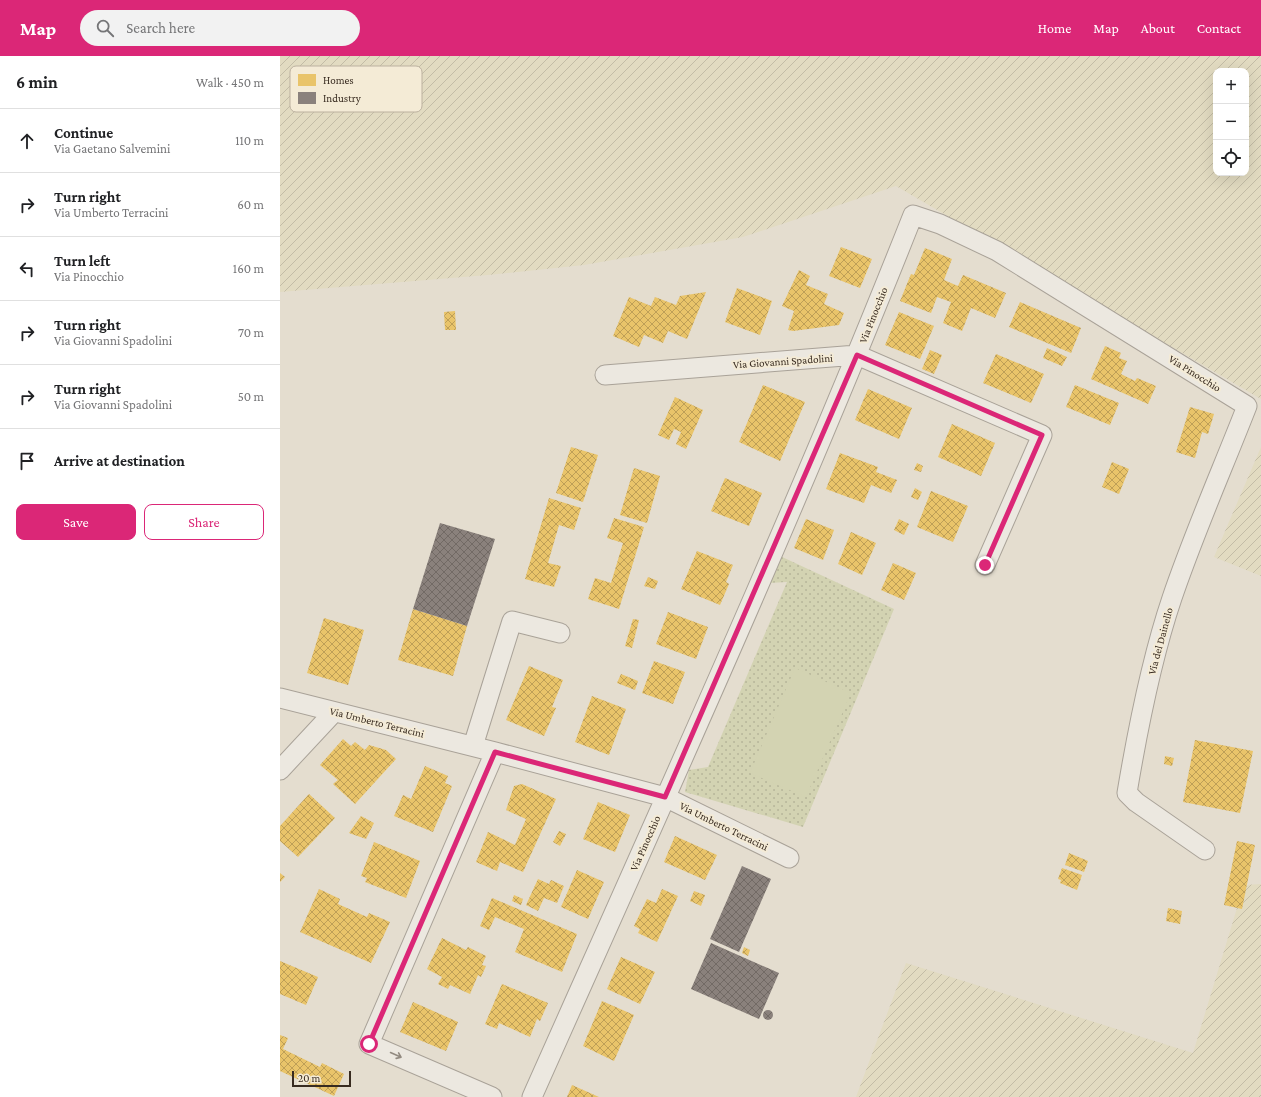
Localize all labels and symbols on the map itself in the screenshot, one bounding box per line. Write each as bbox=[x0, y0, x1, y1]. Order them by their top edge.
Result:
legend bbox=[290, 66, 422, 112]
text: Homes bbox=[323, 74, 354, 86]
text: Industry bbox=[323, 92, 362, 105]
street label: Via Pinocchio bbox=[856, 285, 890, 345]
street label: Via Giovanni Spadolini bbox=[733, 352, 834, 371]
street label: Via Pinocchio bbox=[1167, 352, 1224, 394]
route end bbox=[976, 556, 994, 574]
street label: Via del Dainello bbox=[1145, 606, 1175, 676]
street label: Via Umberto Terracini bbox=[329, 704, 426, 740]
street label: Via Umberto Terracini bbox=[678, 799, 770, 853]
street label: Via Pinocchio bbox=[627, 813, 663, 872]
route start bbox=[360, 1035, 378, 1053]
one-way arrow bbox=[390, 1052, 402, 1059]
scale bar bbox=[292, 1069, 351, 1088]

